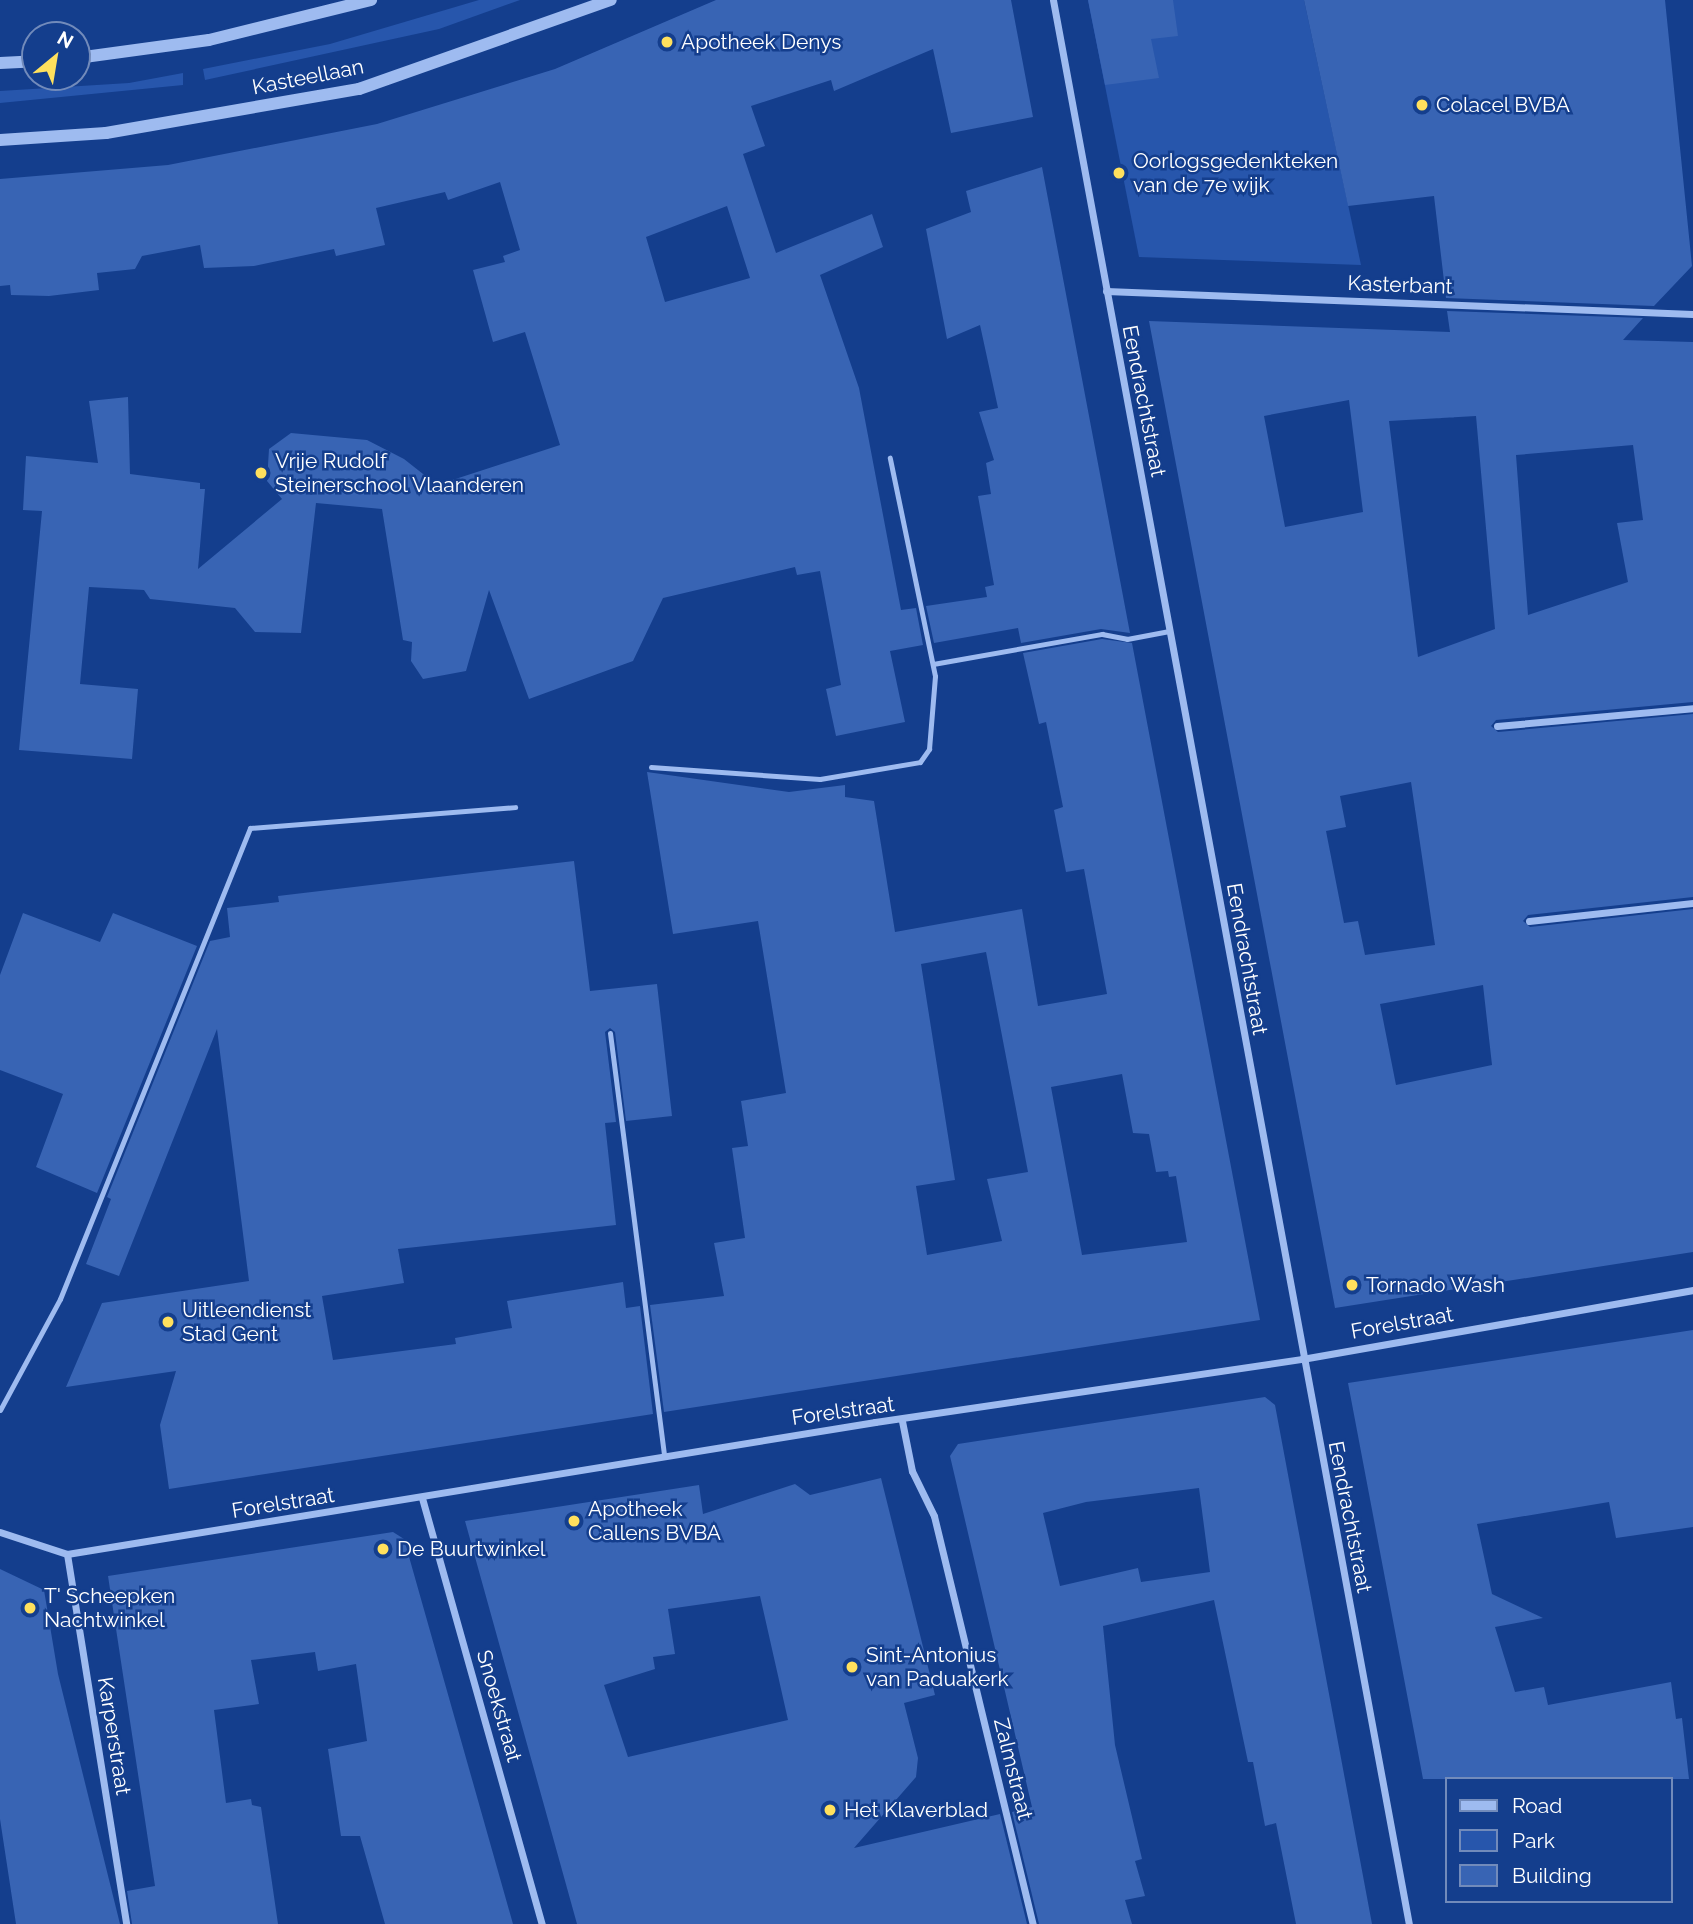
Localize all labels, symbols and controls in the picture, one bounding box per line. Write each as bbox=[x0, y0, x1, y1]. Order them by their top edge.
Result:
north arrow bbox=[21, 21, 91, 91]
text: N bbox=[54, 26, 77, 53]
place label: Apotheek Denys bbox=[681, 29, 842, 55]
marker: Apotheek Denys bbox=[659, 34, 675, 50]
street label: Kasteellaan bbox=[250, 54, 366, 100]
place label: Colacel BVBA bbox=[1436, 92, 1571, 118]
marker: Colacel BVBA bbox=[1414, 97, 1430, 113]
place label: Oorlogsgedenkteken van de 7e wijk bbox=[1133, 148, 1338, 198]
marker: Oorlogsgedenkteken van de 7e wijk bbox=[1111, 165, 1127, 181]
street label: Kasterbant bbox=[1347, 271, 1453, 299]
street label: Eendrachtstraat bbox=[1117, 323, 1171, 479]
place label: Vrije Rudolf Steinerschool Vlaanderen bbox=[275, 448, 525, 498]
marker: Vrije Rudolf Steinerschool Vlaanderen bbox=[253, 465, 269, 481]
street label: Eendrachtstraat bbox=[1221, 881, 1273, 1037]
place label: Tornado Wash bbox=[1366, 1272, 1506, 1298]
marker: Tornado Wash bbox=[1344, 1277, 1360, 1293]
place label: Uitleendienst Stad Gent bbox=[182, 1297, 311, 1347]
street label: Forelstraat bbox=[1349, 1302, 1455, 1344]
marker: Uitleendienst Stad Gent bbox=[160, 1314, 176, 1330]
street label: Forelstraat bbox=[790, 1391, 896, 1431]
street label: Eendrachtstraat bbox=[1323, 1439, 1377, 1595]
street label: Forelstraat bbox=[230, 1482, 336, 1524]
place label: Apotheek Callens BVBA bbox=[588, 1496, 721, 1546]
marker: Apotheek Callens BVBA bbox=[566, 1513, 582, 1529]
place label: De Buurtwinkel bbox=[397, 1536, 546, 1562]
marker: De Buurtwinkel bbox=[375, 1541, 391, 1557]
place label: T' Scheepken Nachtwinkel bbox=[44, 1583, 176, 1633]
marker: T' Scheepken Nachtwinkel bbox=[22, 1600, 38, 1616]
place label: Sint-Antonius van Paduakerk bbox=[866, 1642, 1009, 1692]
street label: Snoekstraat bbox=[471, 1647, 527, 1765]
marker: Sint-Antonius van Paduakerk bbox=[844, 1659, 860, 1675]
street label: Karperstraat bbox=[92, 1675, 136, 1797]
street label: Zalmstraat bbox=[988, 1715, 1038, 1823]
legend bbox=[1444, 1777, 1672, 1903]
text: Road bbox=[1512, 1793, 1562, 1818]
place label: Het Klaverblad bbox=[844, 1797, 988, 1823]
marker: Het Klaverblad bbox=[822, 1802, 838, 1818]
text: Park bbox=[1512, 1828, 1555, 1853]
text: Building bbox=[1512, 1863, 1592, 1888]

